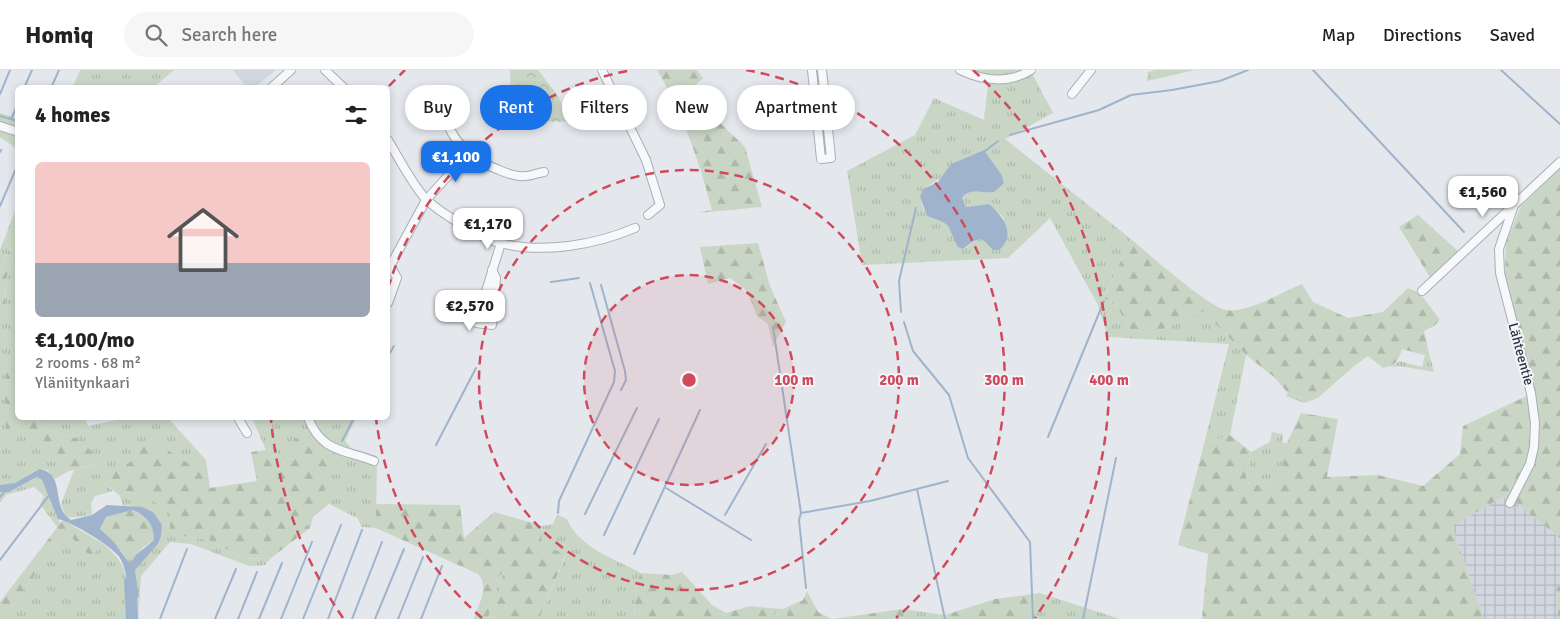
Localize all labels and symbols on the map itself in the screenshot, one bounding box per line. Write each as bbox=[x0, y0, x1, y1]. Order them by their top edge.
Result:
pin: €1,100 bbox=[415, 140, 497, 183]
pin: €1,560 bbox=[1442, 176, 1524, 218]
pin: €1,170 bbox=[447, 208, 529, 250]
pin: €2,570 bbox=[429, 290, 511, 332]
street label: Lähteentie bbox=[1504, 321, 1538, 387]
centre of rings bbox=[680, 371, 698, 389]
text: 100 m bbox=[774, 371, 814, 389]
text: 200 m bbox=[879, 371, 919, 389]
text: 300 m bbox=[984, 371, 1024, 389]
text: 400 m bbox=[1089, 371, 1129, 389]

